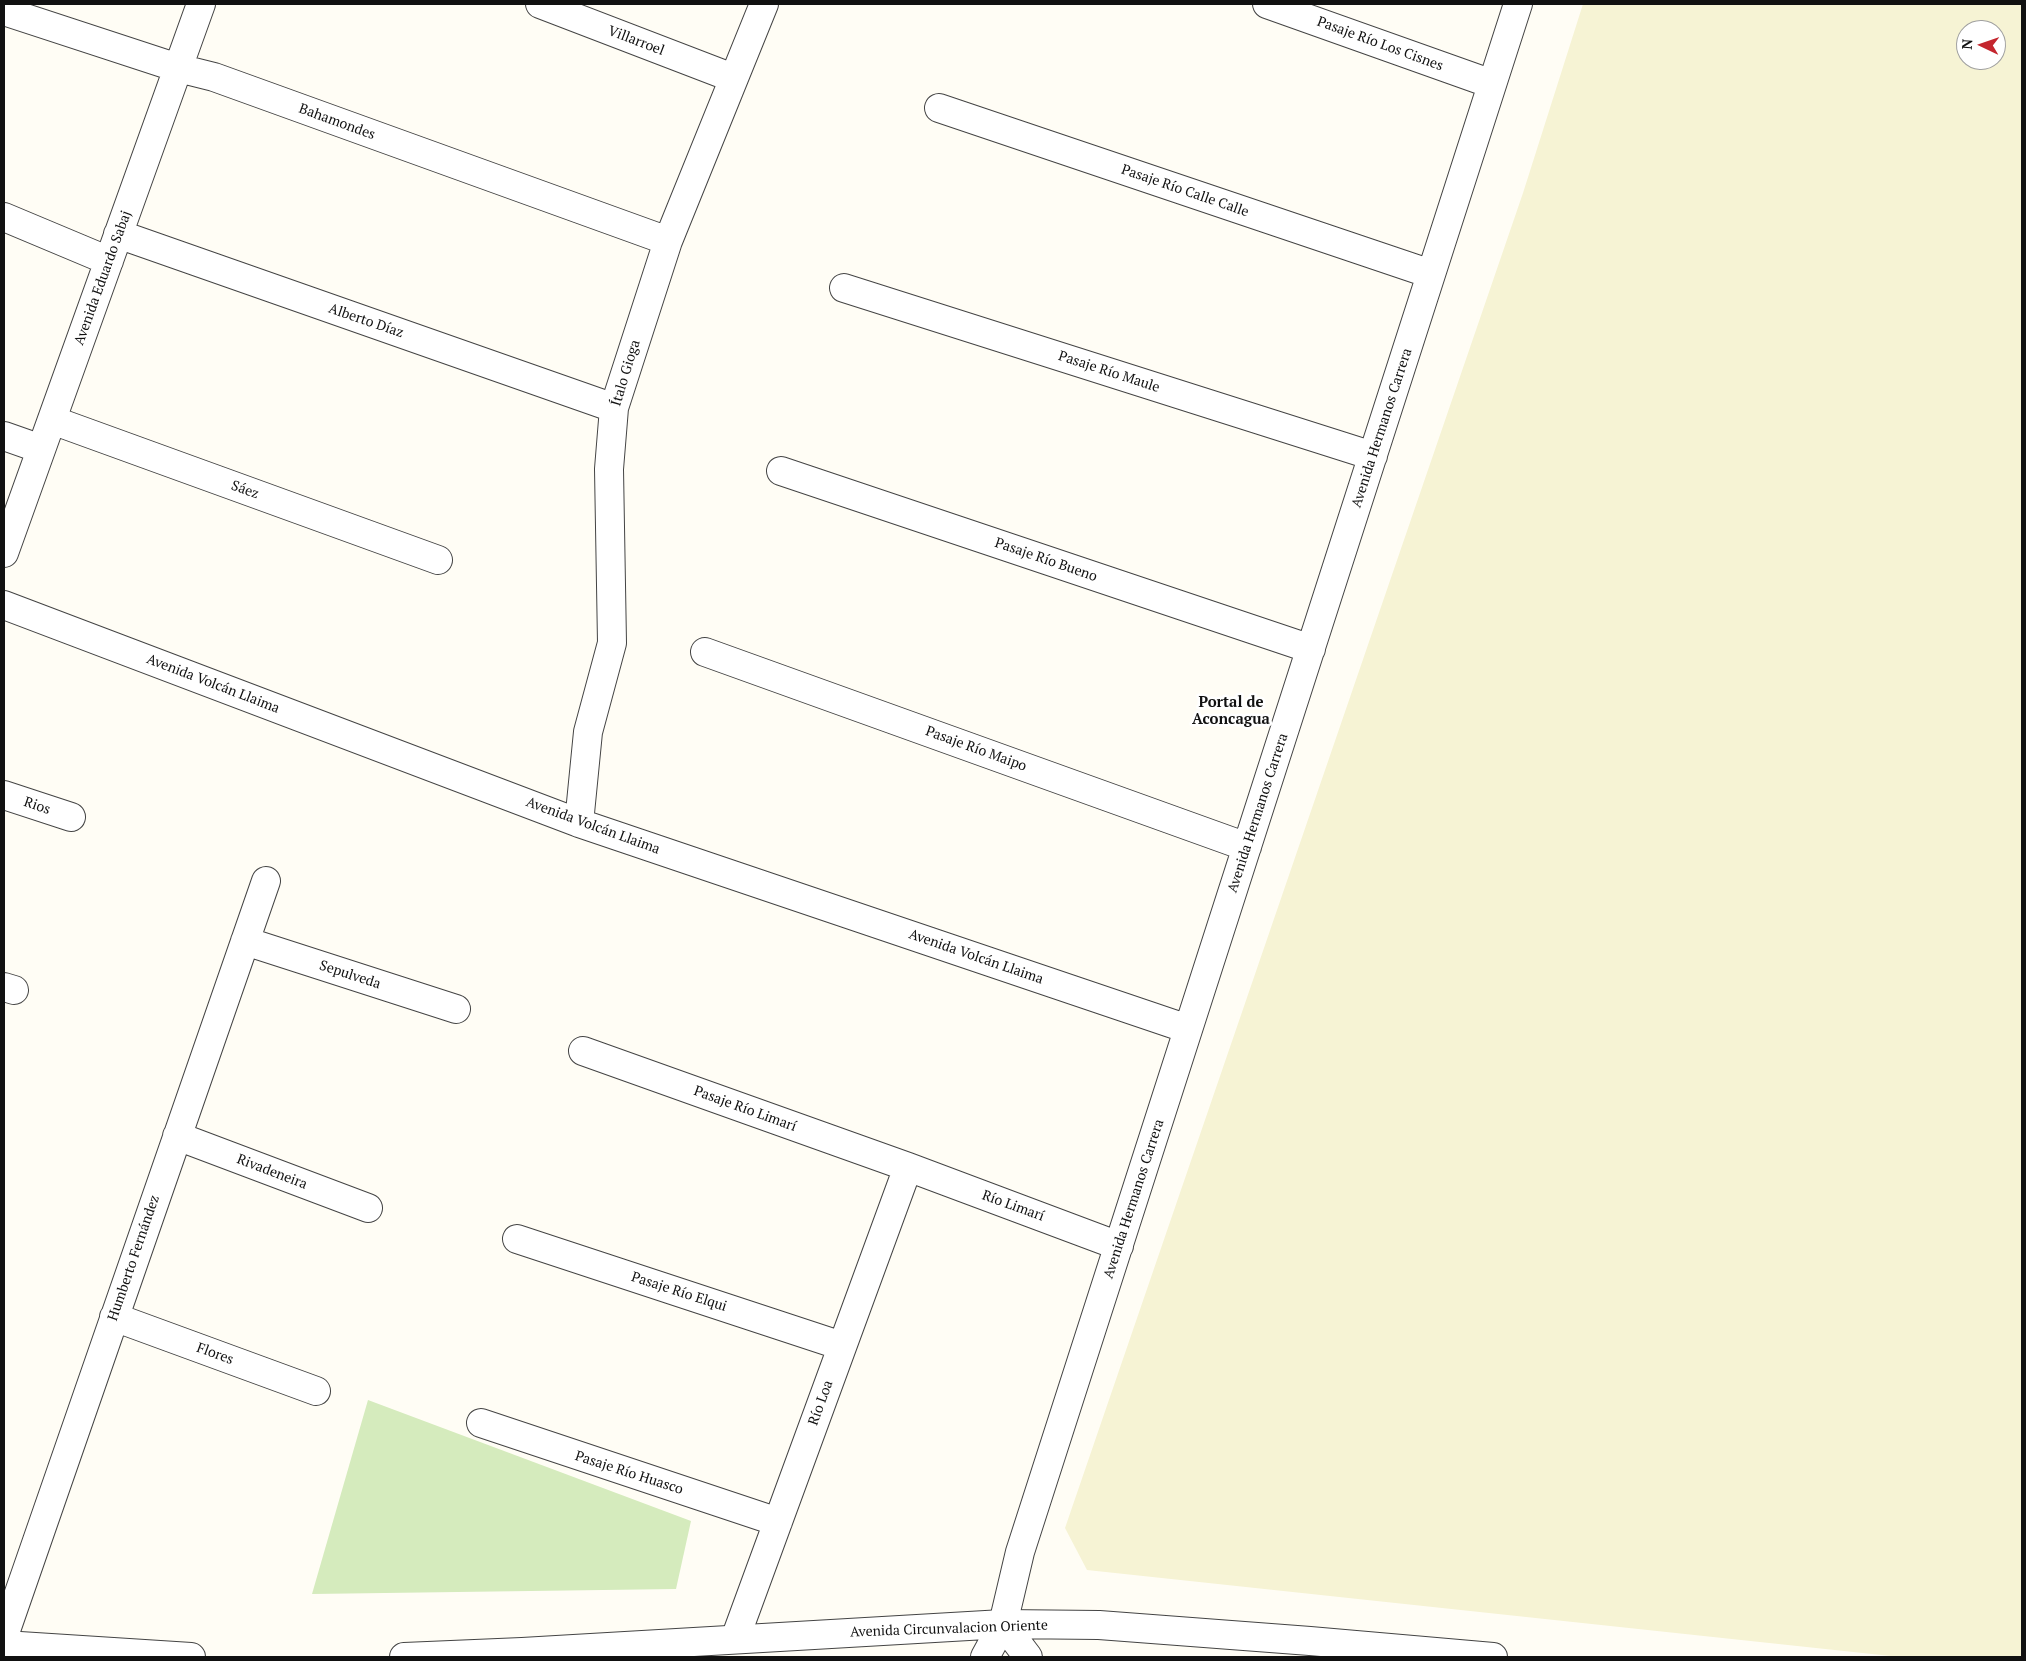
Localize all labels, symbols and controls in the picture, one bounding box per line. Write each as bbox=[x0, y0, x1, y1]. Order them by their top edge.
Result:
street label: Pasaje Río Los Cisnes bbox=[1315, 13, 1445, 75]
north arrow bbox=[1956, 20, 2006, 70]
street label: Villarroel bbox=[605, 23, 667, 59]
text: N bbox=[1957, 38, 1976, 50]
street label: Bahamondes bbox=[297, 100, 377, 144]
street label: Pasaje Río Calle Calle bbox=[1119, 161, 1251, 221]
street label: Avenida Eduardo Sabaj bbox=[71, 208, 135, 348]
street label: Alberto Díaz bbox=[326, 300, 406, 342]
street label: Ítalo Gioga bbox=[608, 338, 644, 408]
street label: Avenida Hermanos Carrera bbox=[1348, 346, 1416, 510]
street label: Pasaje Río Maule bbox=[1056, 348, 1162, 396]
street label: Sáez bbox=[229, 477, 261, 503]
street label: Pasaje Río Bueno bbox=[993, 535, 1099, 585]
street label: Avenida Volcán Llaima bbox=[144, 651, 282, 717]
district label: Portal de Aconcagua bbox=[1192, 694, 1270, 729]
street label: Pasaje Río Maipo bbox=[923, 723, 1029, 775]
street label: Avenida Hermanos Carrera bbox=[1224, 731, 1292, 895]
street label: Rios bbox=[22, 794, 52, 818]
street label: Avenida Volcán Llaima bbox=[524, 794, 662, 858]
street label: Avenida Volcán Llaima bbox=[907, 926, 1045, 988]
street label: Sepulveda bbox=[317, 957, 383, 993]
street label: Pasaje Río Limarí bbox=[691, 1083, 799, 1135]
street label: Avenida Hermanos Carrera bbox=[1100, 1117, 1168, 1281]
street label: Rivadeneira bbox=[234, 1151, 310, 1193]
street label: Río Limarí bbox=[980, 1187, 1046, 1225]
street label: Humberto Fernández bbox=[105, 1193, 163, 1323]
street label: Pasaje Río Elqui bbox=[629, 1269, 729, 1315]
street label: Flores bbox=[194, 1340, 236, 1368]
street label: Río Loa bbox=[805, 1378, 837, 1428]
street label: Pasaje Río Huasco bbox=[573, 1448, 685, 1498]
street label: Avenida Circunvalacion Oriente bbox=[850, 1617, 1048, 1641]

